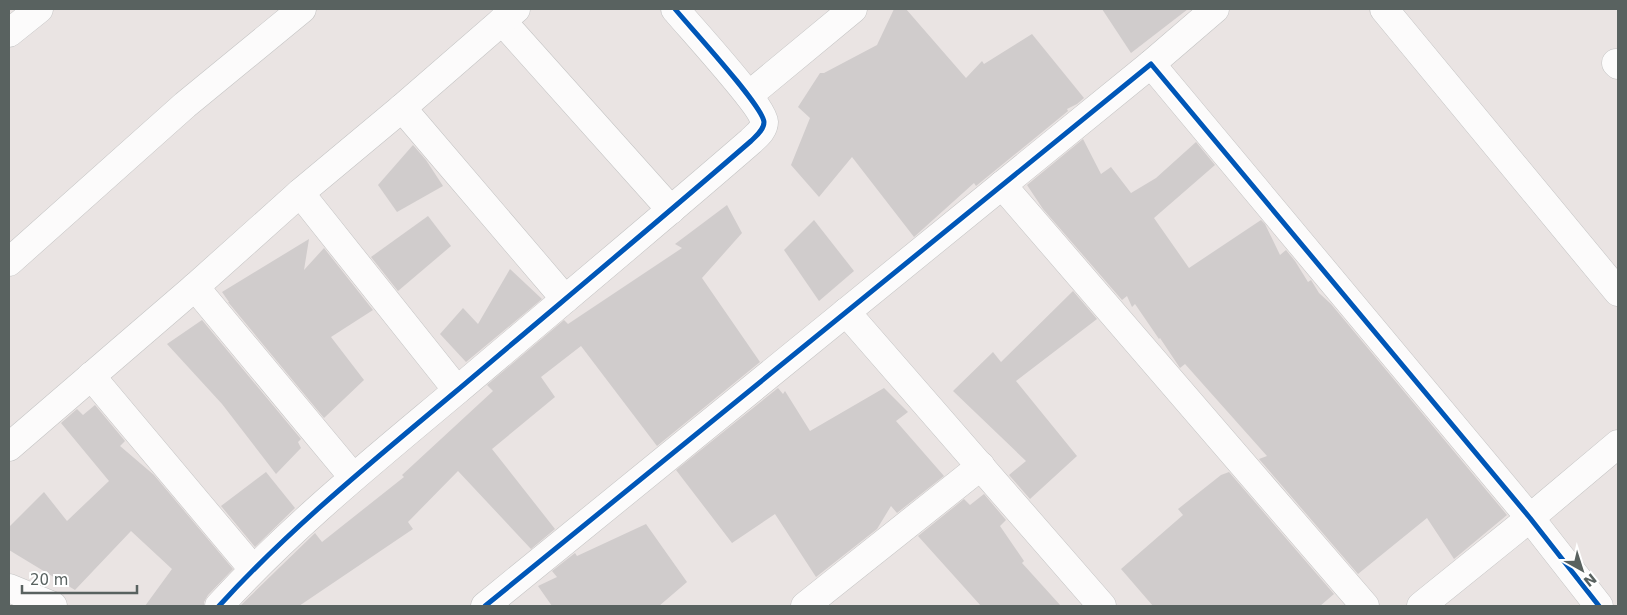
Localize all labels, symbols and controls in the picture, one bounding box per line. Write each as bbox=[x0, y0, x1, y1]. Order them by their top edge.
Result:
north arrow bbox=[1557, 545, 1607, 595]
scale bar bbox=[22, 562, 138, 594]
text: N bbox=[1581, 570, 1600, 590]
text: 20 m bbox=[30, 571, 68, 589]

